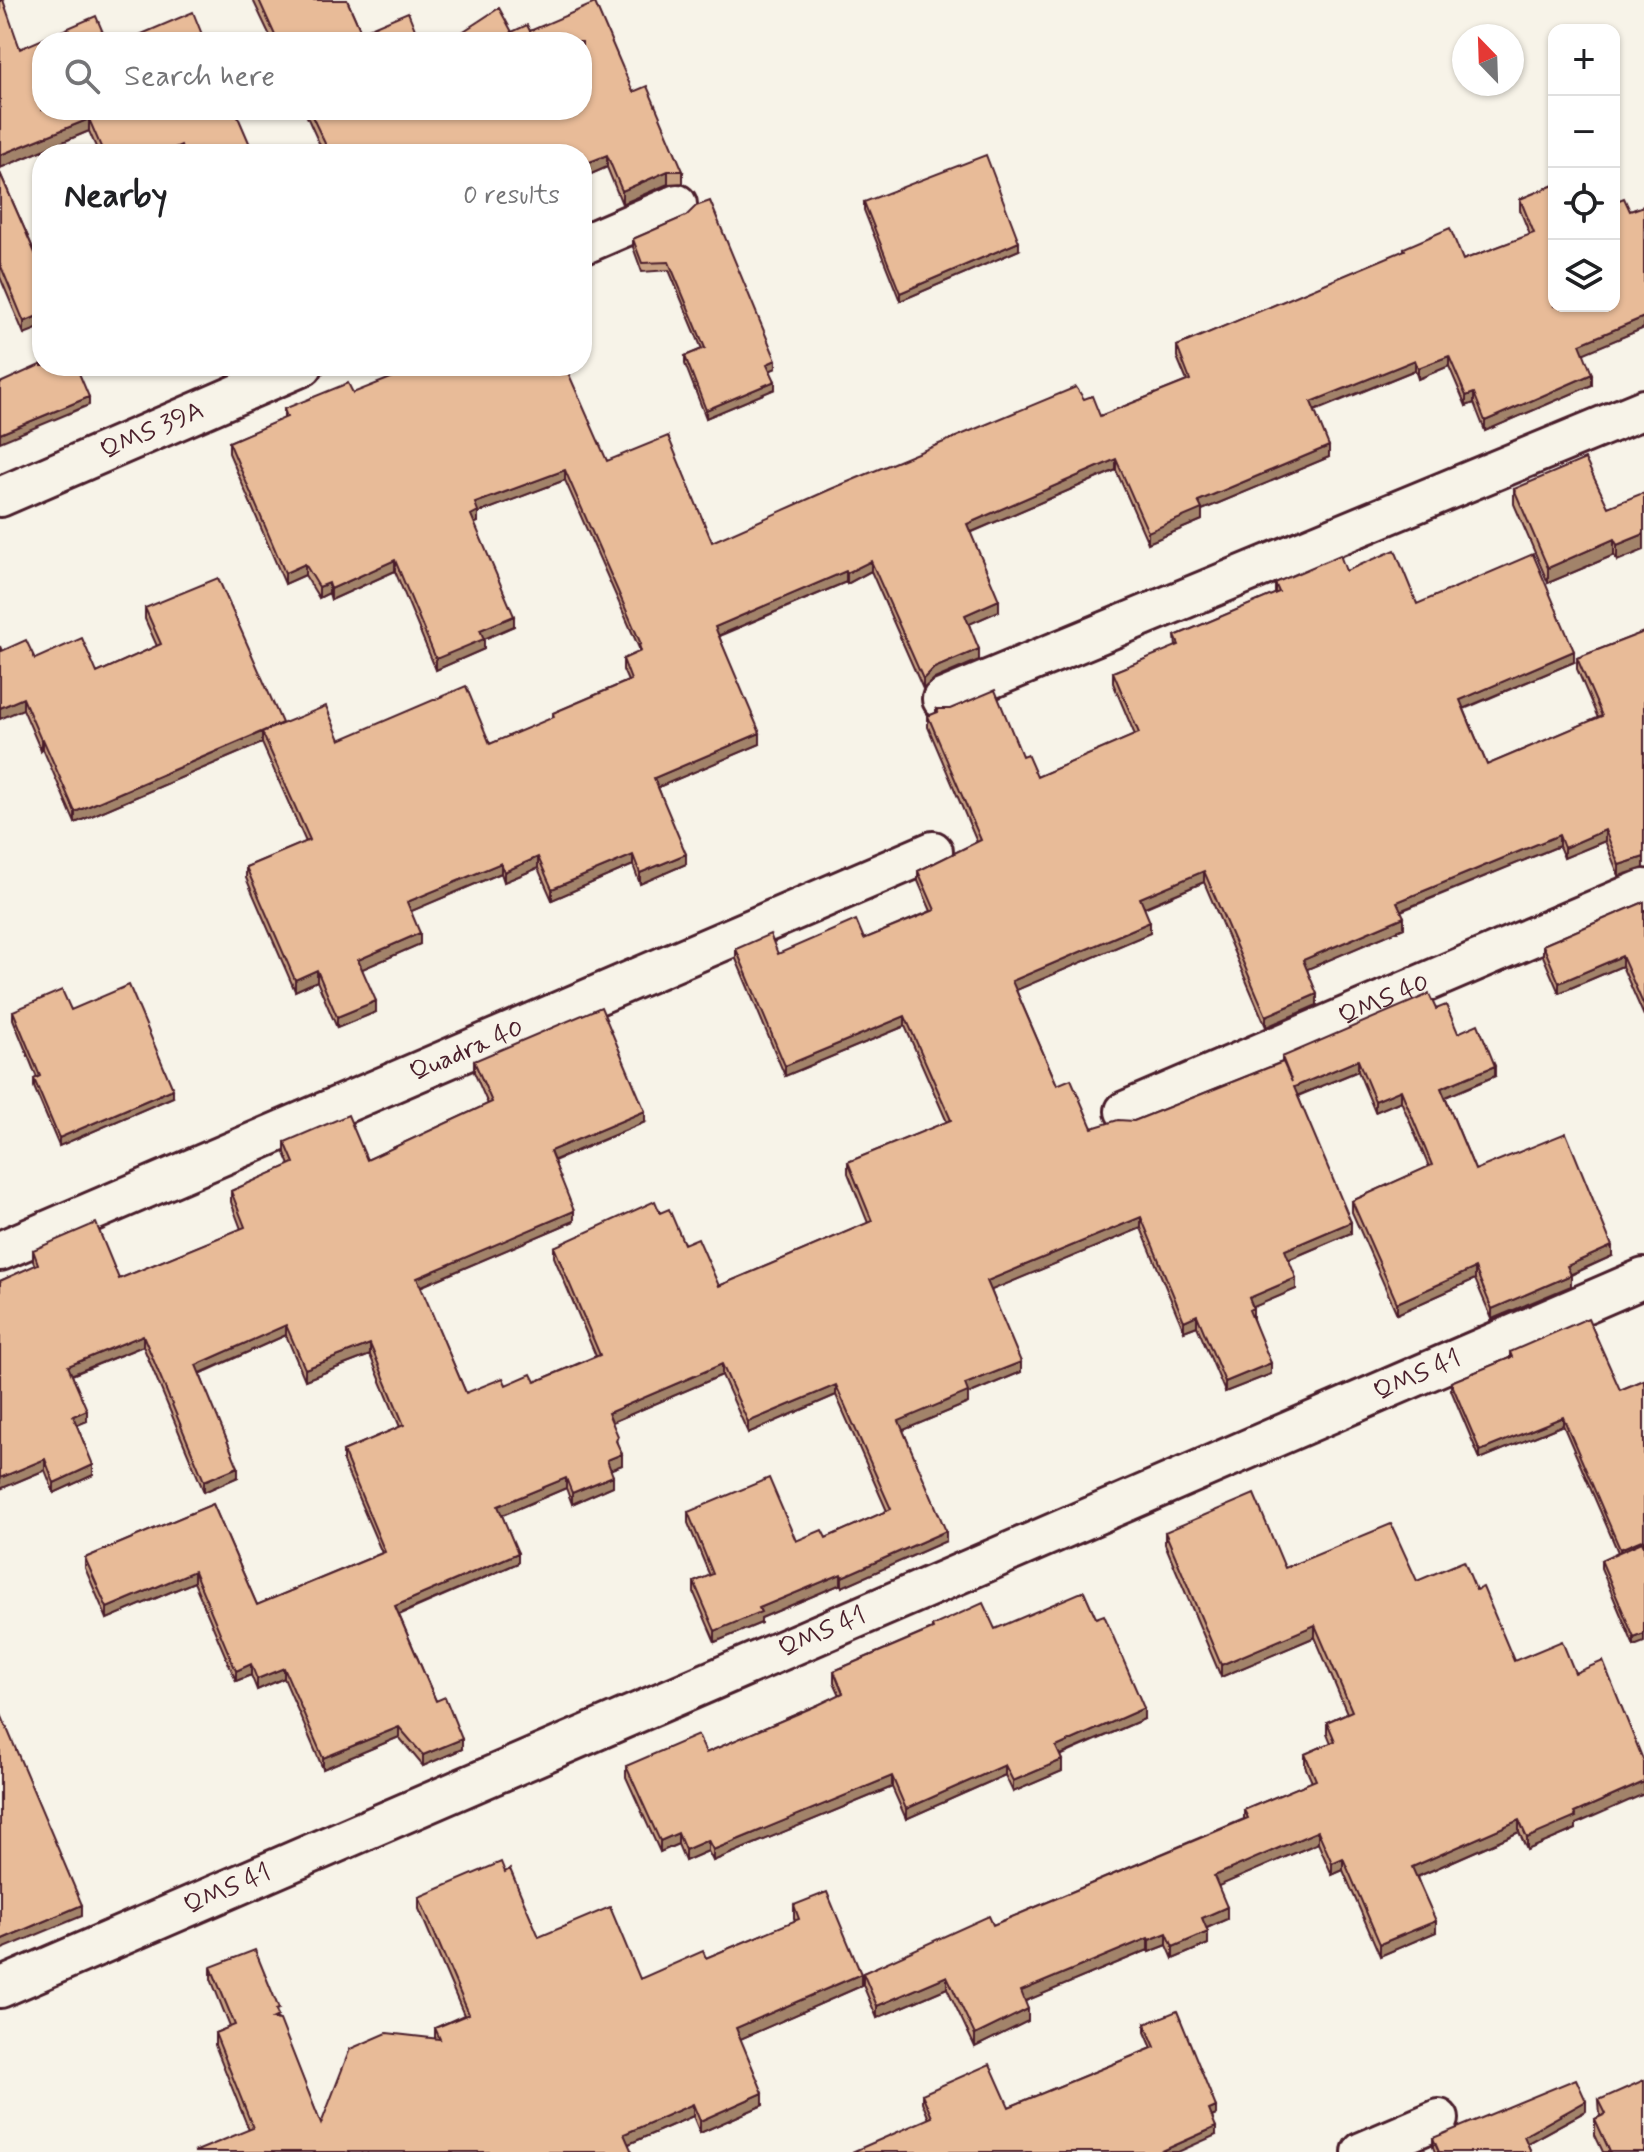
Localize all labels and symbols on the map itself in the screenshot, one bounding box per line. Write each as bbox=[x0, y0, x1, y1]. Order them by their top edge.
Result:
north arrow bbox=[1452, 24, 1524, 96]
street label: QMS 39A bbox=[95, 394, 209, 468]
street label: QMS 40 bbox=[1334, 966, 1435, 1034]
street label: Quadra 40 bbox=[405, 1011, 529, 1090]
street label: QMS 41 bbox=[1369, 1342, 1466, 1410]
street label: QMS 41 bbox=[774, 1599, 871, 1666]
street label: QMS 41 bbox=[179, 1856, 276, 1923]

